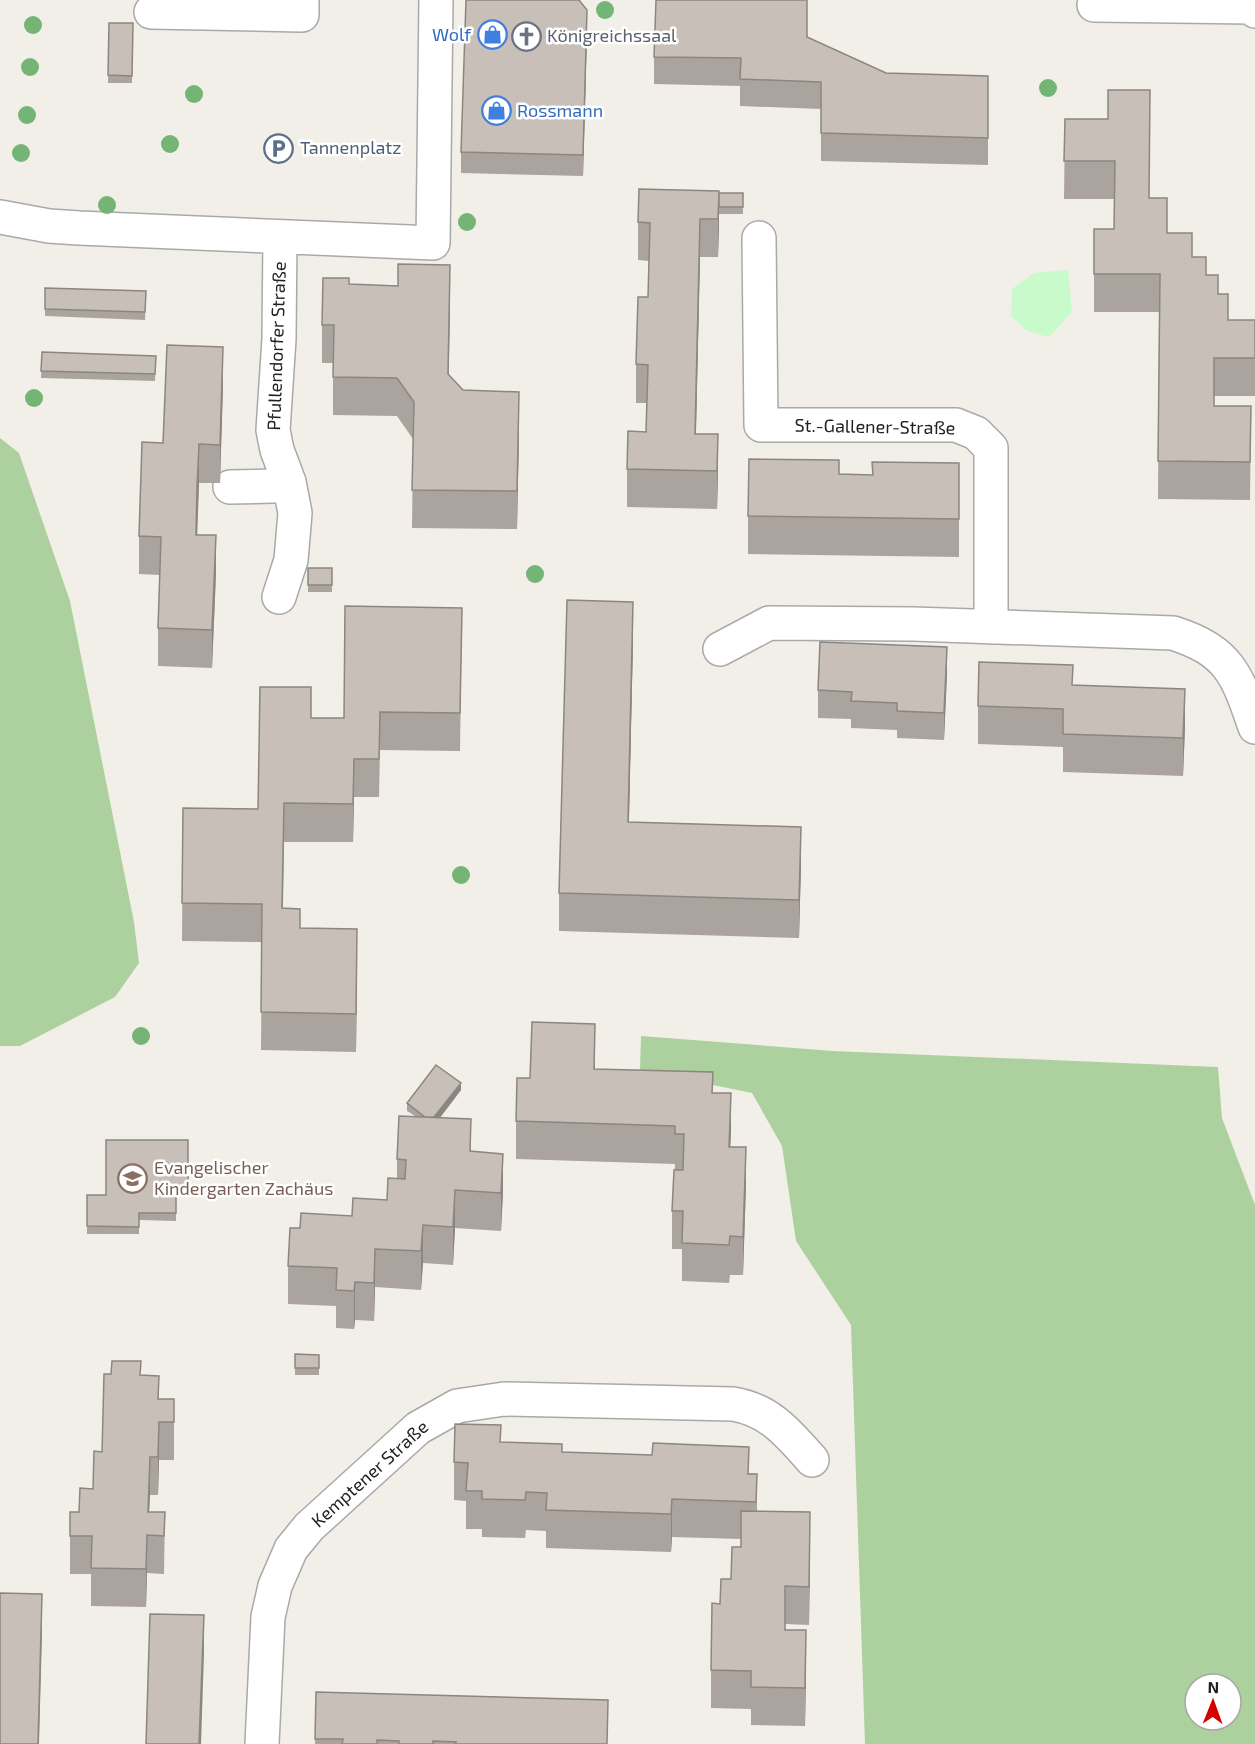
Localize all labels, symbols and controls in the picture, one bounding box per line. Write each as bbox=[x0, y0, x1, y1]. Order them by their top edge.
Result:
shop icon: Wolf bbox=[476, 19, 508, 51]
church icon: Königreichssaal bbox=[510, 20, 542, 52]
place label: Wolf bbox=[432, 23, 472, 45]
place label: Königreichssaal bbox=[547, 24, 677, 46]
shop icon: Rossmann bbox=[480, 95, 512, 127]
place label: Rossmann bbox=[517, 99, 603, 121]
parking icon: Tannenplatz bbox=[263, 132, 295, 164]
place label: Tannenplatz bbox=[300, 136, 401, 158]
street label: Pfullendorfer Straße bbox=[262, 261, 290, 431]
street label: St.-Gallener-Straße bbox=[794, 414, 956, 438]
place label: Evangelischer Kindergarten Zachäus bbox=[154, 1156, 333, 1199]
school or university icon: Evangelischer Kindergarten Zachäus bbox=[117, 1162, 149, 1194]
street label: Kemptener Straße bbox=[306, 1415, 432, 1531]
north arrow bbox=[1183, 1672, 1243, 1732]
text: N bbox=[1207, 1677, 1219, 1696]

